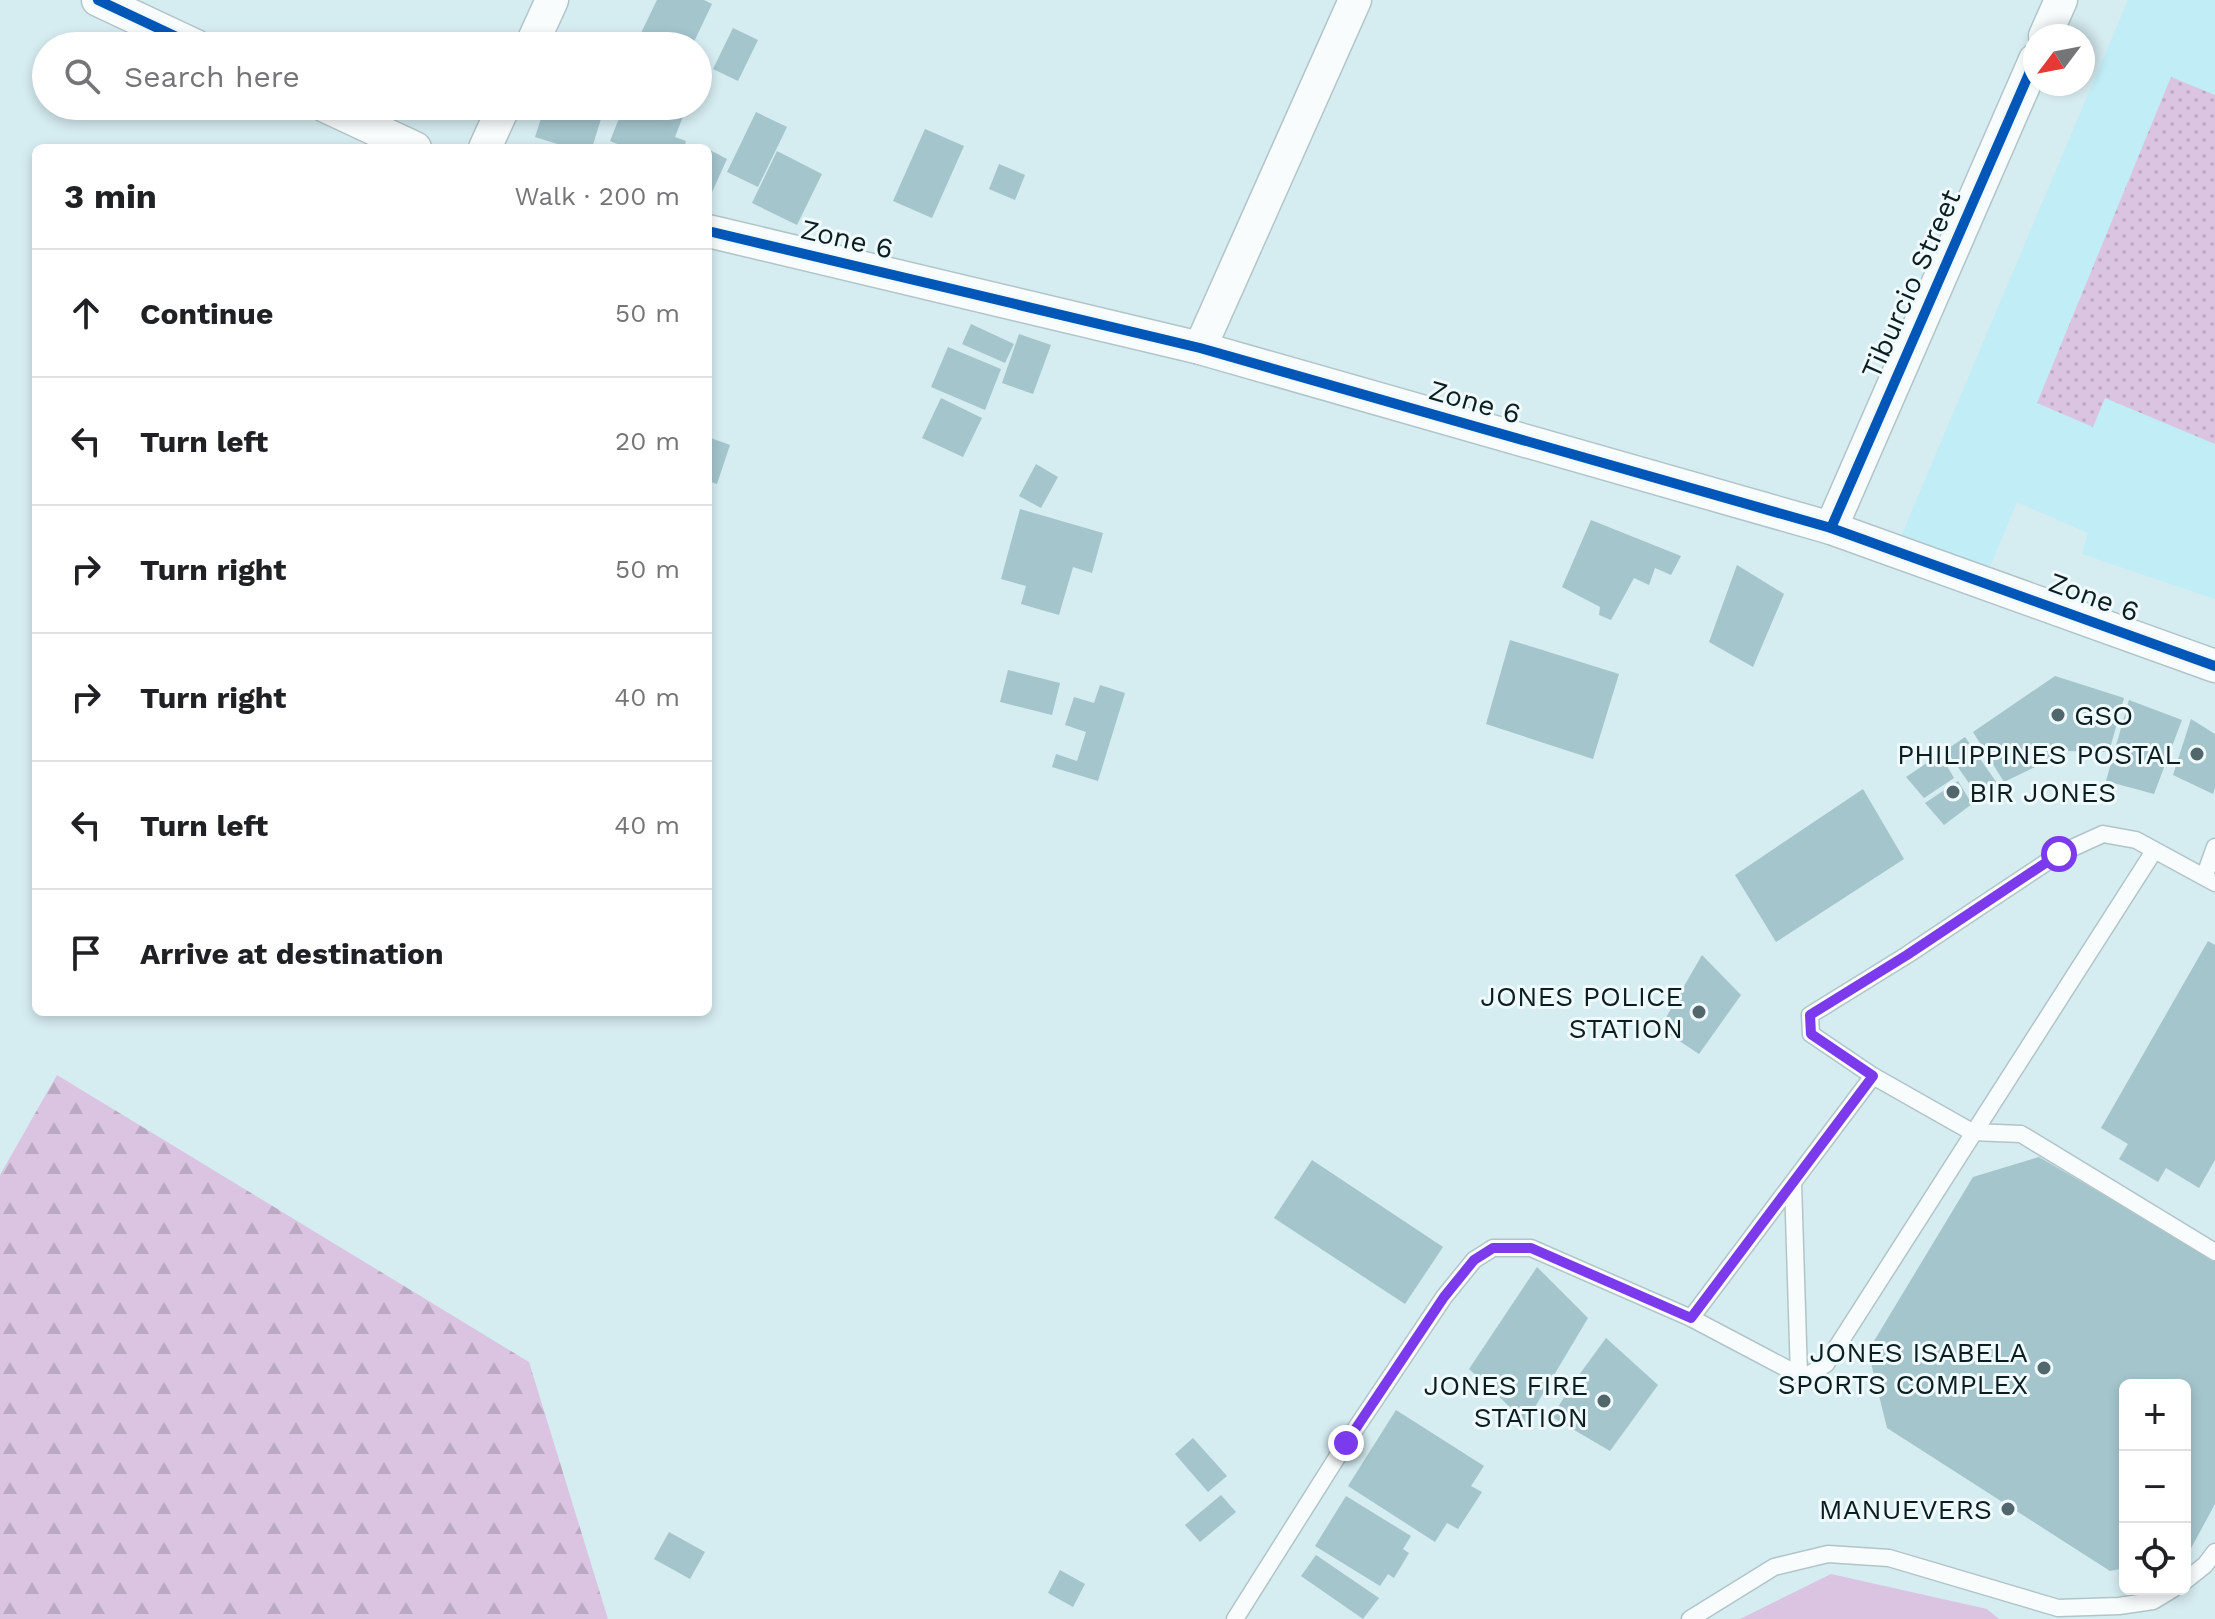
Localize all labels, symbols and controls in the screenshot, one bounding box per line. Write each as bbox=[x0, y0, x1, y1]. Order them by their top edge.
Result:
north arrow bbox=[2023, 24, 2095, 96]
search box bbox=[32, 32, 712, 120]
icon: search bbox=[60, 54, 104, 98]
text: Search here bbox=[124, 59, 300, 94]
text: 3 min bbox=[64, 176, 157, 216]
text: Walk · 200 m bbox=[514, 181, 680, 211]
street label: Tiburcio Street bbox=[1855, 184, 1968, 384]
street label: Zone 6 bbox=[798, 212, 896, 266]
icon: ahead bbox=[64, 291, 108, 335]
text: Continue bbox=[140, 296, 273, 331]
text: 50 m bbox=[615, 298, 680, 328]
street label: Zone 6 bbox=[1425, 373, 1525, 431]
icon: left bbox=[64, 419, 108, 463]
text: Turn left bbox=[140, 424, 268, 459]
text: 20 m bbox=[615, 426, 680, 456]
icon: right bbox=[64, 547, 108, 591]
text: Turn right bbox=[140, 552, 286, 587]
text: 50 m bbox=[615, 554, 680, 584]
street label: Zone 6 bbox=[2044, 565, 2144, 629]
icon: right bbox=[64, 675, 108, 719]
text: Turn right bbox=[140, 680, 286, 715]
text: 40 m bbox=[614, 682, 680, 712]
place label: GSO bbox=[2074, 699, 2133, 732]
marker: GSO bbox=[2049, 706, 2067, 724]
place label: PHILIPPINES POSTAL bbox=[1897, 738, 2181, 771]
marker: PHILIPPINES POSTAL bbox=[2188, 745, 2206, 763]
place label: BIR JONES bbox=[1969, 776, 2116, 809]
marker: BIR JONES bbox=[1944, 783, 1962, 801]
icon: left bbox=[64, 803, 108, 847]
text: Turn left bbox=[140, 808, 268, 843]
text: 40 m bbox=[614, 810, 680, 840]
route start bbox=[2041, 836, 2077, 872]
icon: arrive bbox=[64, 931, 108, 975]
text: Arrive at destination bbox=[140, 936, 444, 971]
place label: JONES POLICE STATION bbox=[1480, 980, 1683, 1045]
marker: JONES POLICE STATION bbox=[1690, 1003, 1708, 1021]
place label: JONES ISABELA SPORTS COMPLEX bbox=[1778, 1336, 2028, 1401]
marker: JONES ISABELA SPORTS COMPLEX bbox=[2035, 1359, 2053, 1377]
place label: JONES FIRE STATION bbox=[1423, 1369, 1588, 1434]
map controls bbox=[2119, 1379, 2191, 1595]
button: + bbox=[2119, 1379, 2191, 1451]
marker: JONES FIRE STATION bbox=[1595, 1392, 1613, 1410]
route end bbox=[1328, 1425, 1364, 1461]
button: − bbox=[2119, 1451, 2191, 1523]
place label: MANUEVERS bbox=[1819, 1493, 1992, 1526]
marker: MANUEVERS bbox=[1999, 1500, 2017, 1518]
button: locate bbox=[2119, 1523, 2191, 1595]

